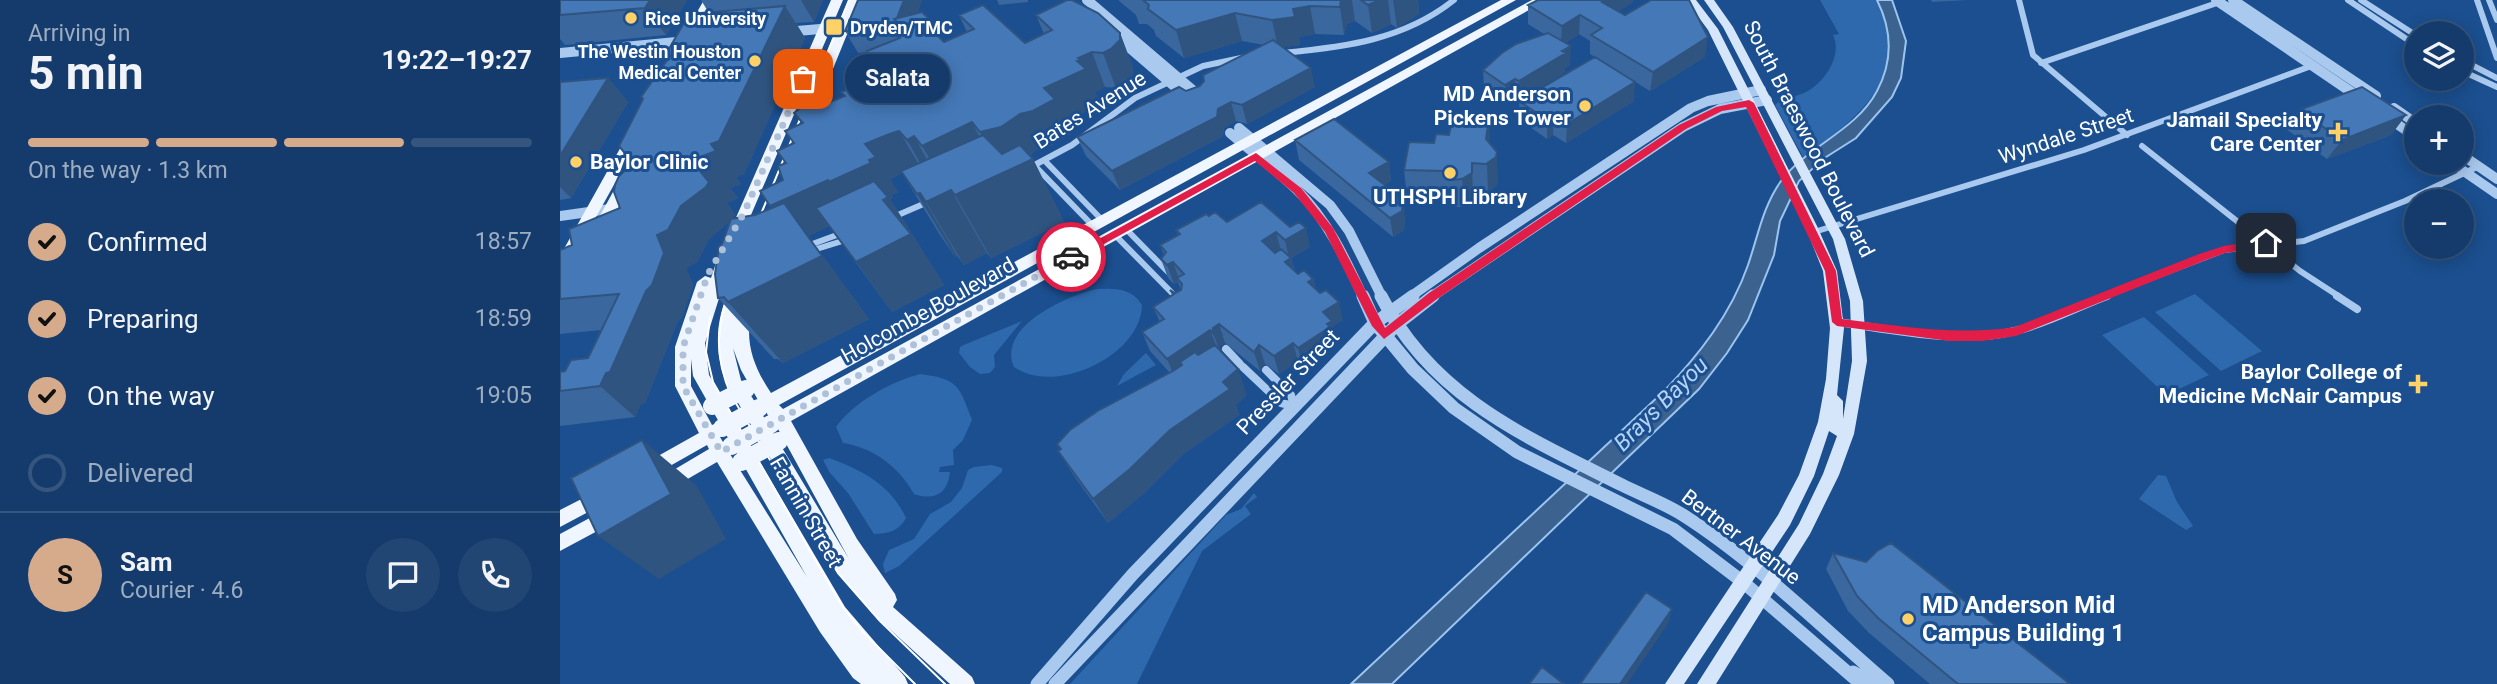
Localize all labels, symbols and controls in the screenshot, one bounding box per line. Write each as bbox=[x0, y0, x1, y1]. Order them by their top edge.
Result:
place label: Rice University bbox=[645, 8, 767, 29]
marker: Rice University bbox=[623, 10, 639, 26]
marker: Dryden/TMC bbox=[824, 17, 844, 37]
place label: Dryden/TMC bbox=[850, 17, 953, 38]
street label: South Braeswood Boulevard bbox=[1739, 17, 1879, 261]
text: Arriving in bbox=[28, 20, 131, 47]
map controls bbox=[2404, 21, 2474, 259]
button: layers bbox=[2404, 21, 2474, 91]
place label: The Westin Houston Medical Center bbox=[577, 41, 741, 83]
text: 19:22–19:27 bbox=[382, 45, 532, 75]
text: 5 min bbox=[28, 46, 144, 100]
pin bbox=[773, 49, 833, 109]
marker: The Westin Houston Medical Center bbox=[747, 53, 763, 69]
callout: Salata bbox=[845, 55, 950, 104]
icon: bag bbox=[784, 60, 822, 98]
text: Salata bbox=[865, 65, 930, 92]
street label: Bates Avenue bbox=[1030, 66, 1150, 154]
place label: MD Anderson Pickens Tower bbox=[1434, 82, 1571, 130]
marker: MD Anderson Pickens Tower bbox=[1577, 98, 1593, 114]
street label: Wyndale Street bbox=[1996, 103, 2137, 169]
button: + bbox=[2404, 105, 2474, 175]
place label: Jamail Specialty Care Center bbox=[2166, 108, 2322, 156]
marker: Jamail Specialty Care Center bbox=[2328, 122, 2348, 142]
place label: Baylor Clinic bbox=[590, 150, 709, 174]
marker: Baylor Clinic bbox=[568, 154, 584, 170]
text: On the way · 1.3 km bbox=[28, 157, 228, 184]
marker: UTHSPH Library bbox=[1442, 165, 1458, 181]
place label: UTHSPH Library bbox=[1373, 185, 1527, 209]
button: − bbox=[2404, 189, 2474, 259]
pin bbox=[2236, 213, 2296, 273]
courier bbox=[1036, 222, 1106, 292]
icon: check bbox=[28, 223, 66, 261]
icon: home bbox=[2247, 224, 2285, 262]
text: Confirmed bbox=[87, 227, 208, 257]
text: 18:57 bbox=[475, 228, 532, 255]
icon: car bbox=[1052, 238, 1090, 276]
street label: Holcombe Boulevard bbox=[837, 252, 1019, 368]
icon: check bbox=[28, 300, 66, 338]
text: Preparing bbox=[87, 304, 199, 334]
text: 18:59 bbox=[475, 305, 532, 332]
street label: Pressler Street bbox=[1232, 324, 1344, 440]
water label: Brays Bayou bbox=[1608, 351, 1714, 457]
place label: Baylor College of Medicine McNair Campus bbox=[2159, 360, 2402, 408]
marker: Baylor College of Medicine McNair Campus bbox=[2408, 374, 2428, 394]
icon: check bbox=[28, 377, 66, 415]
text: On the way bbox=[87, 381, 215, 411]
text: 19:05 bbox=[475, 382, 532, 409]
street label: Fannin Street bbox=[765, 453, 847, 571]
text: Delivered bbox=[87, 458, 194, 488]
street label: Bertner Avenue bbox=[1677, 485, 1805, 589]
button: chat bbox=[366, 538, 440, 612]
button: phone bbox=[458, 538, 532, 612]
text: Sam bbox=[120, 547, 172, 577]
text: S bbox=[57, 560, 73, 590]
text: Courier · 4.6 bbox=[120, 577, 243, 604]
place label: MD Anderson Mid Campus Building 1 bbox=[1922, 591, 2125, 647]
marker: MD Anderson Mid Campus Building 1 bbox=[1900, 611, 1916, 627]

